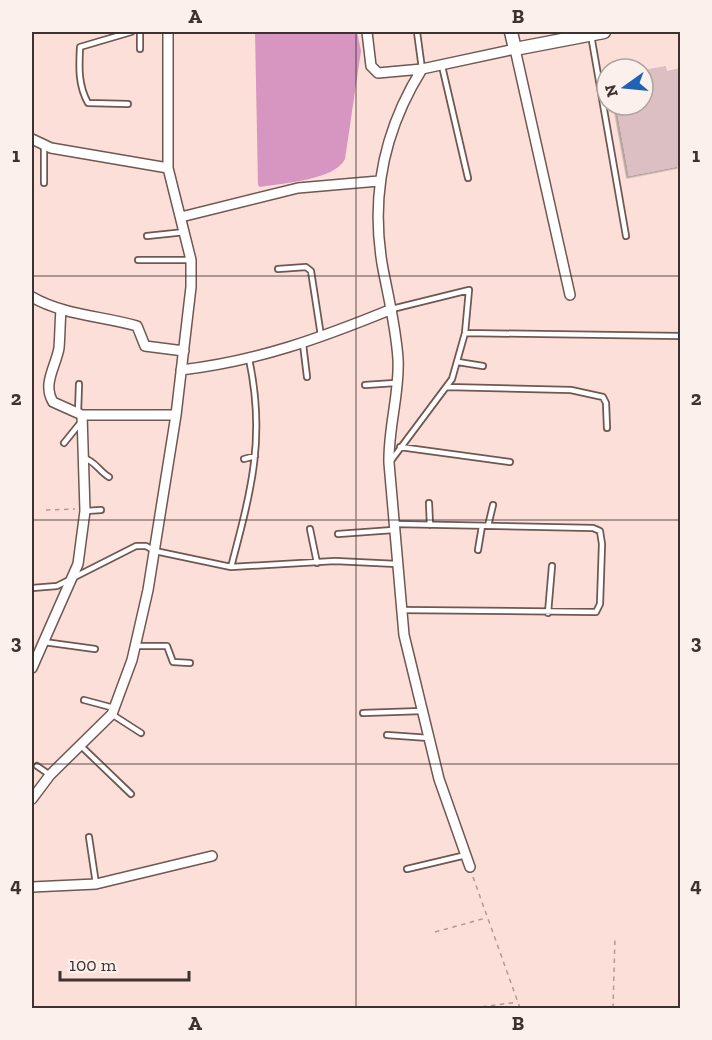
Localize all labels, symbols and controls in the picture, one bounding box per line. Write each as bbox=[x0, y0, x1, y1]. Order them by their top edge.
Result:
text: A bbox=[188, 4, 202, 28]
text: B bbox=[512, 4, 524, 28]
north arrow bbox=[595, 57, 655, 117]
text: N bbox=[600, 82, 622, 99]
text: 1 bbox=[12, 143, 20, 167]
text: 1 bbox=[692, 143, 700, 167]
text: 2 bbox=[11, 386, 22, 410]
text: 2 bbox=[691, 386, 702, 410]
text: 3 bbox=[11, 630, 22, 654]
text: 3 bbox=[691, 630, 702, 654]
text: 4 bbox=[10, 873, 22, 897]
text: 4 bbox=[690, 873, 702, 897]
scale bar bbox=[60, 944, 189, 982]
text: 100 m bbox=[69, 954, 117, 976]
text: A bbox=[188, 1011, 202, 1035]
text: B bbox=[512, 1011, 524, 1035]

